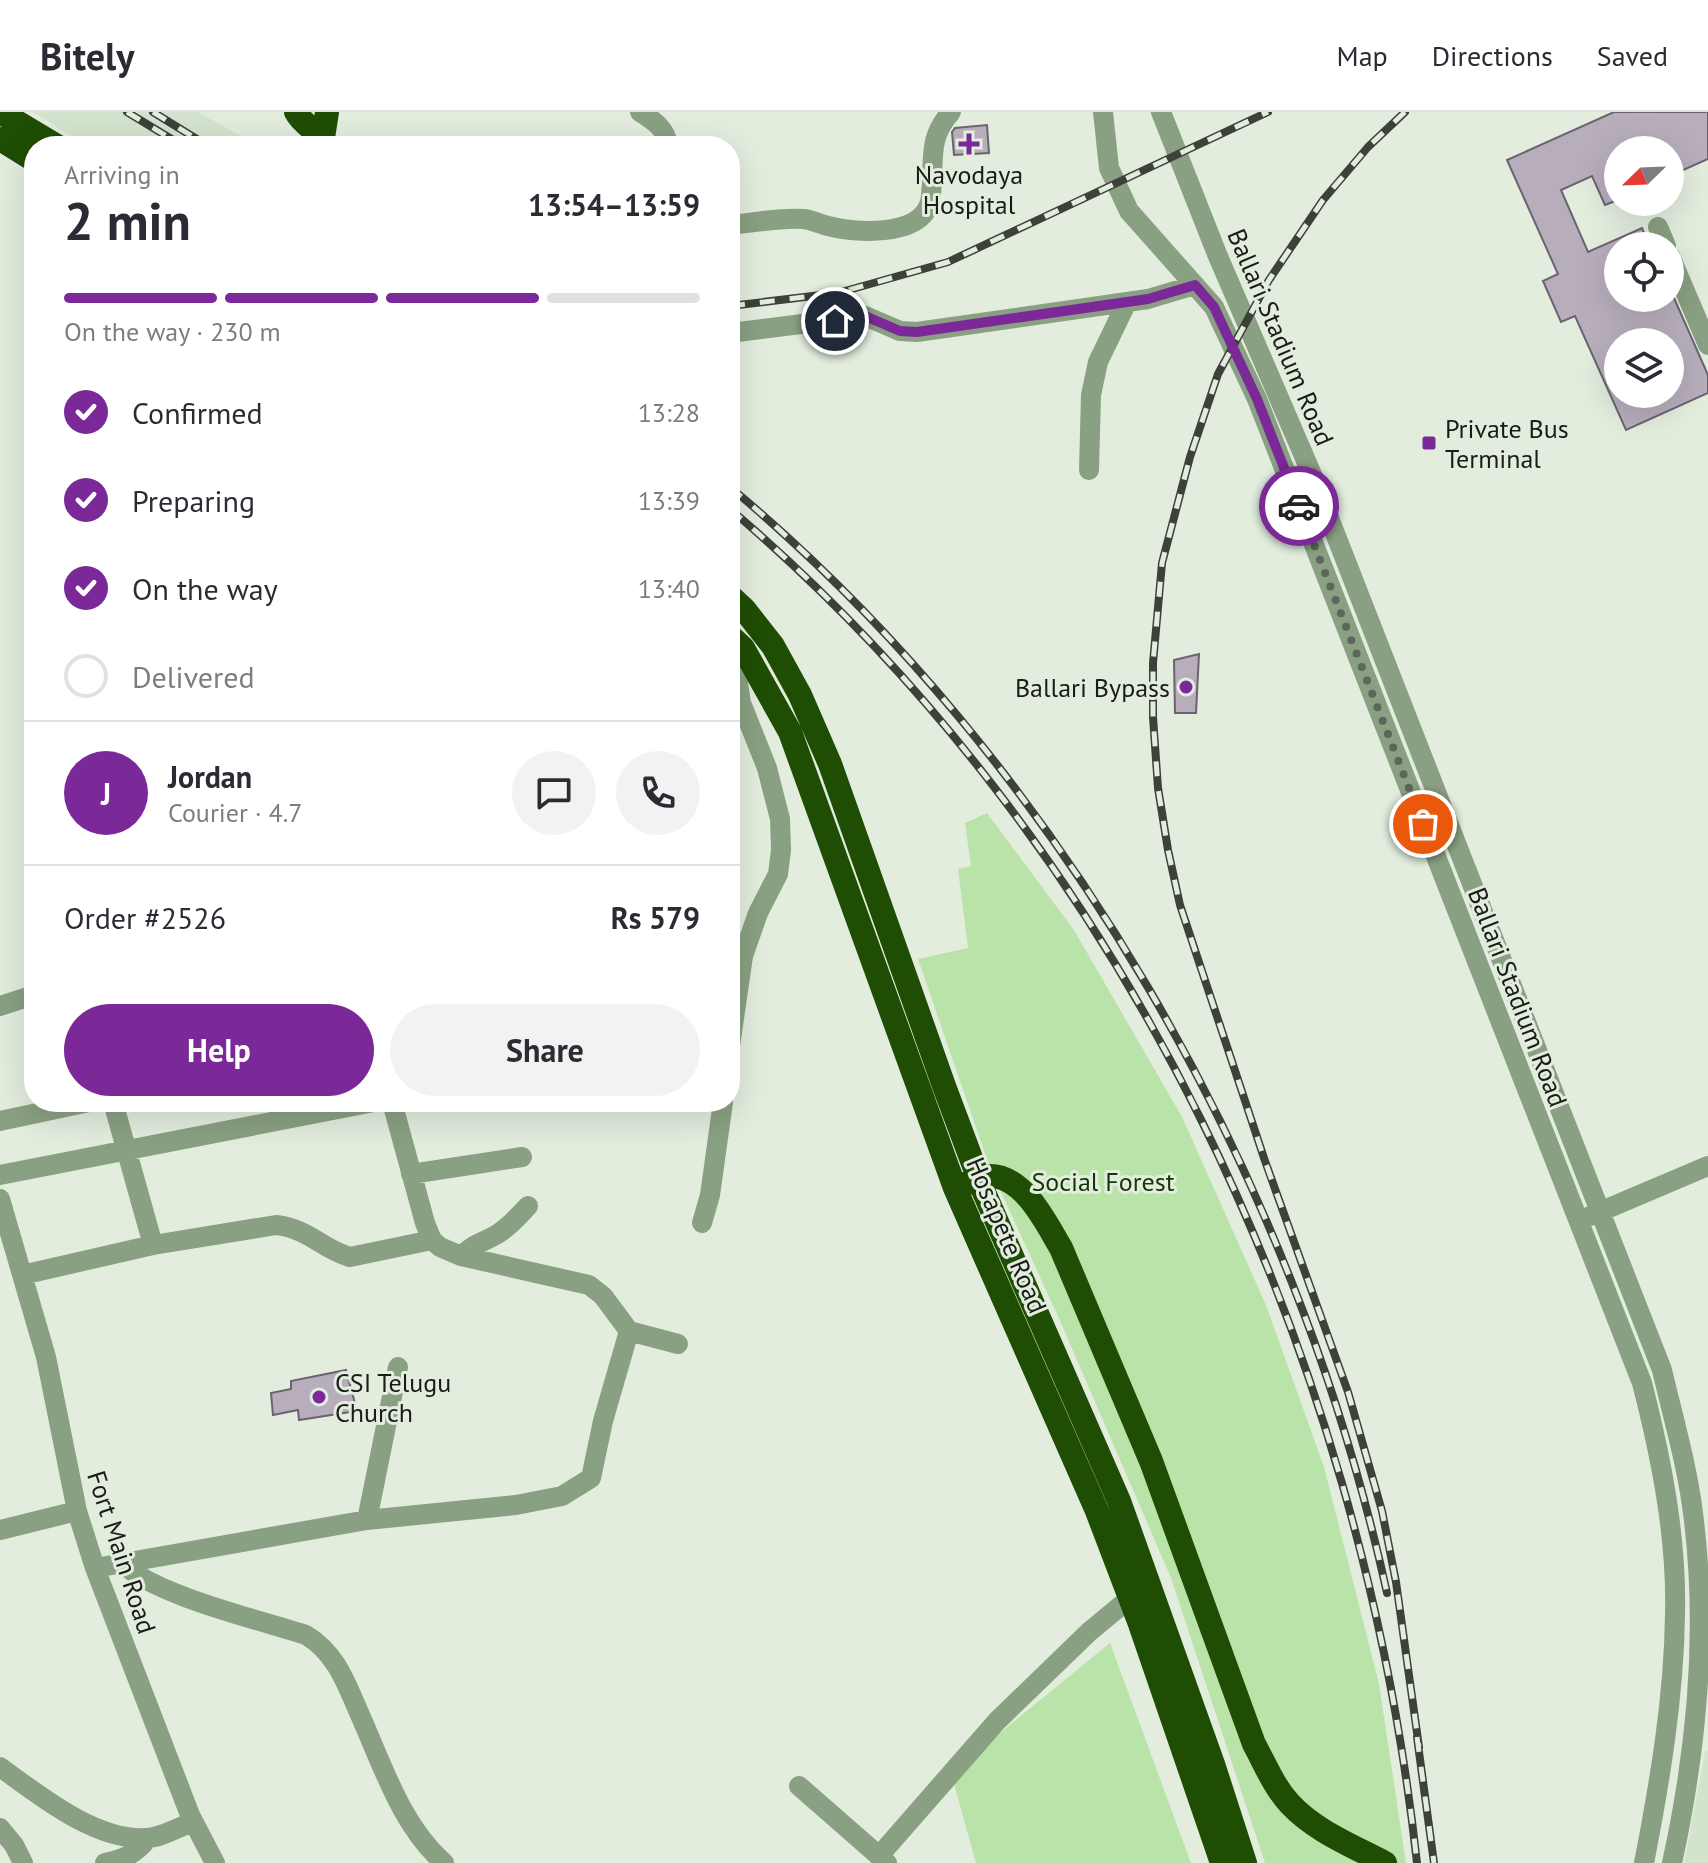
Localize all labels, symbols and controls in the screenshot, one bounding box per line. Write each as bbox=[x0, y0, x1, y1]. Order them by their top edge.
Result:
text: Bitely bbox=[40, 31, 134, 80]
text: Map bbox=[1337, 37, 1388, 74]
text: Directions bbox=[1432, 37, 1553, 74]
text: Saved bbox=[1597, 37, 1668, 74]
marker: Navodaya Hospital bbox=[958, 133, 980, 155]
north arrow bbox=[1604, 136, 1684, 216]
map controls bbox=[1604, 136, 1684, 408]
text: Arriving in bbox=[64, 158, 180, 191]
place label: Navodaya Hospital bbox=[915, 158, 1023, 221]
text: 13:54–13:59 bbox=[528, 185, 700, 224]
text: 2 min bbox=[64, 187, 191, 254]
street label: Ballari Stadium Road bbox=[1220, 224, 1342, 450]
button: locate bbox=[1604, 232, 1684, 312]
pin bbox=[801, 287, 869, 355]
icon: home bbox=[813, 299, 857, 343]
text: On the way · 230 m bbox=[64, 315, 281, 348]
button: layers bbox=[1604, 328, 1684, 408]
icon: check bbox=[64, 390, 108, 434]
text: Confirmed bbox=[132, 393, 263, 432]
text: 13:28 bbox=[638, 396, 700, 429]
place label: Private Bus Terminal bbox=[1445, 412, 1569, 475]
marker: Private Bus Terminal bbox=[1420, 434, 1438, 452]
courier bbox=[1259, 466, 1339, 546]
icon: check bbox=[64, 478, 108, 522]
text: Preparing bbox=[132, 481, 255, 520]
text: 13:39 bbox=[638, 484, 700, 517]
icon: car bbox=[1277, 484, 1321, 528]
icon: check bbox=[64, 566, 108, 610]
text: On the way bbox=[132, 569, 278, 608]
text: 13:40 bbox=[638, 572, 700, 605]
text: Delivered bbox=[132, 657, 255, 696]
place label: Ballari Bypass bbox=[1015, 671, 1170, 704]
marker: Ballari Bypass bbox=[1177, 678, 1195, 696]
button: chat bbox=[512, 751, 596, 835]
button: phone bbox=[616, 751, 700, 835]
text: Jordan bbox=[168, 757, 252, 796]
text: J bbox=[101, 774, 111, 813]
pin bbox=[1389, 790, 1457, 858]
text: Courier · 4.7 bbox=[168, 796, 302, 829]
icon: bag bbox=[1401, 802, 1445, 846]
street label: Ballari Stadium Road bbox=[1461, 883, 1575, 1111]
text: Order #2526 bbox=[64, 898, 226, 937]
text: Rs 579 bbox=[611, 898, 700, 937]
button: Help bbox=[64, 1004, 374, 1096]
button: Share bbox=[390, 1004, 700, 1096]
street label: Hosapete Road bbox=[959, 1152, 1055, 1318]
park label: Social Forest bbox=[1031, 1165, 1175, 1198]
place label: CSI Telugu Church bbox=[335, 1366, 451, 1429]
marker: CSI Telugu Church bbox=[310, 1388, 328, 1406]
street label: Fort Main Road bbox=[80, 1466, 164, 1638]

